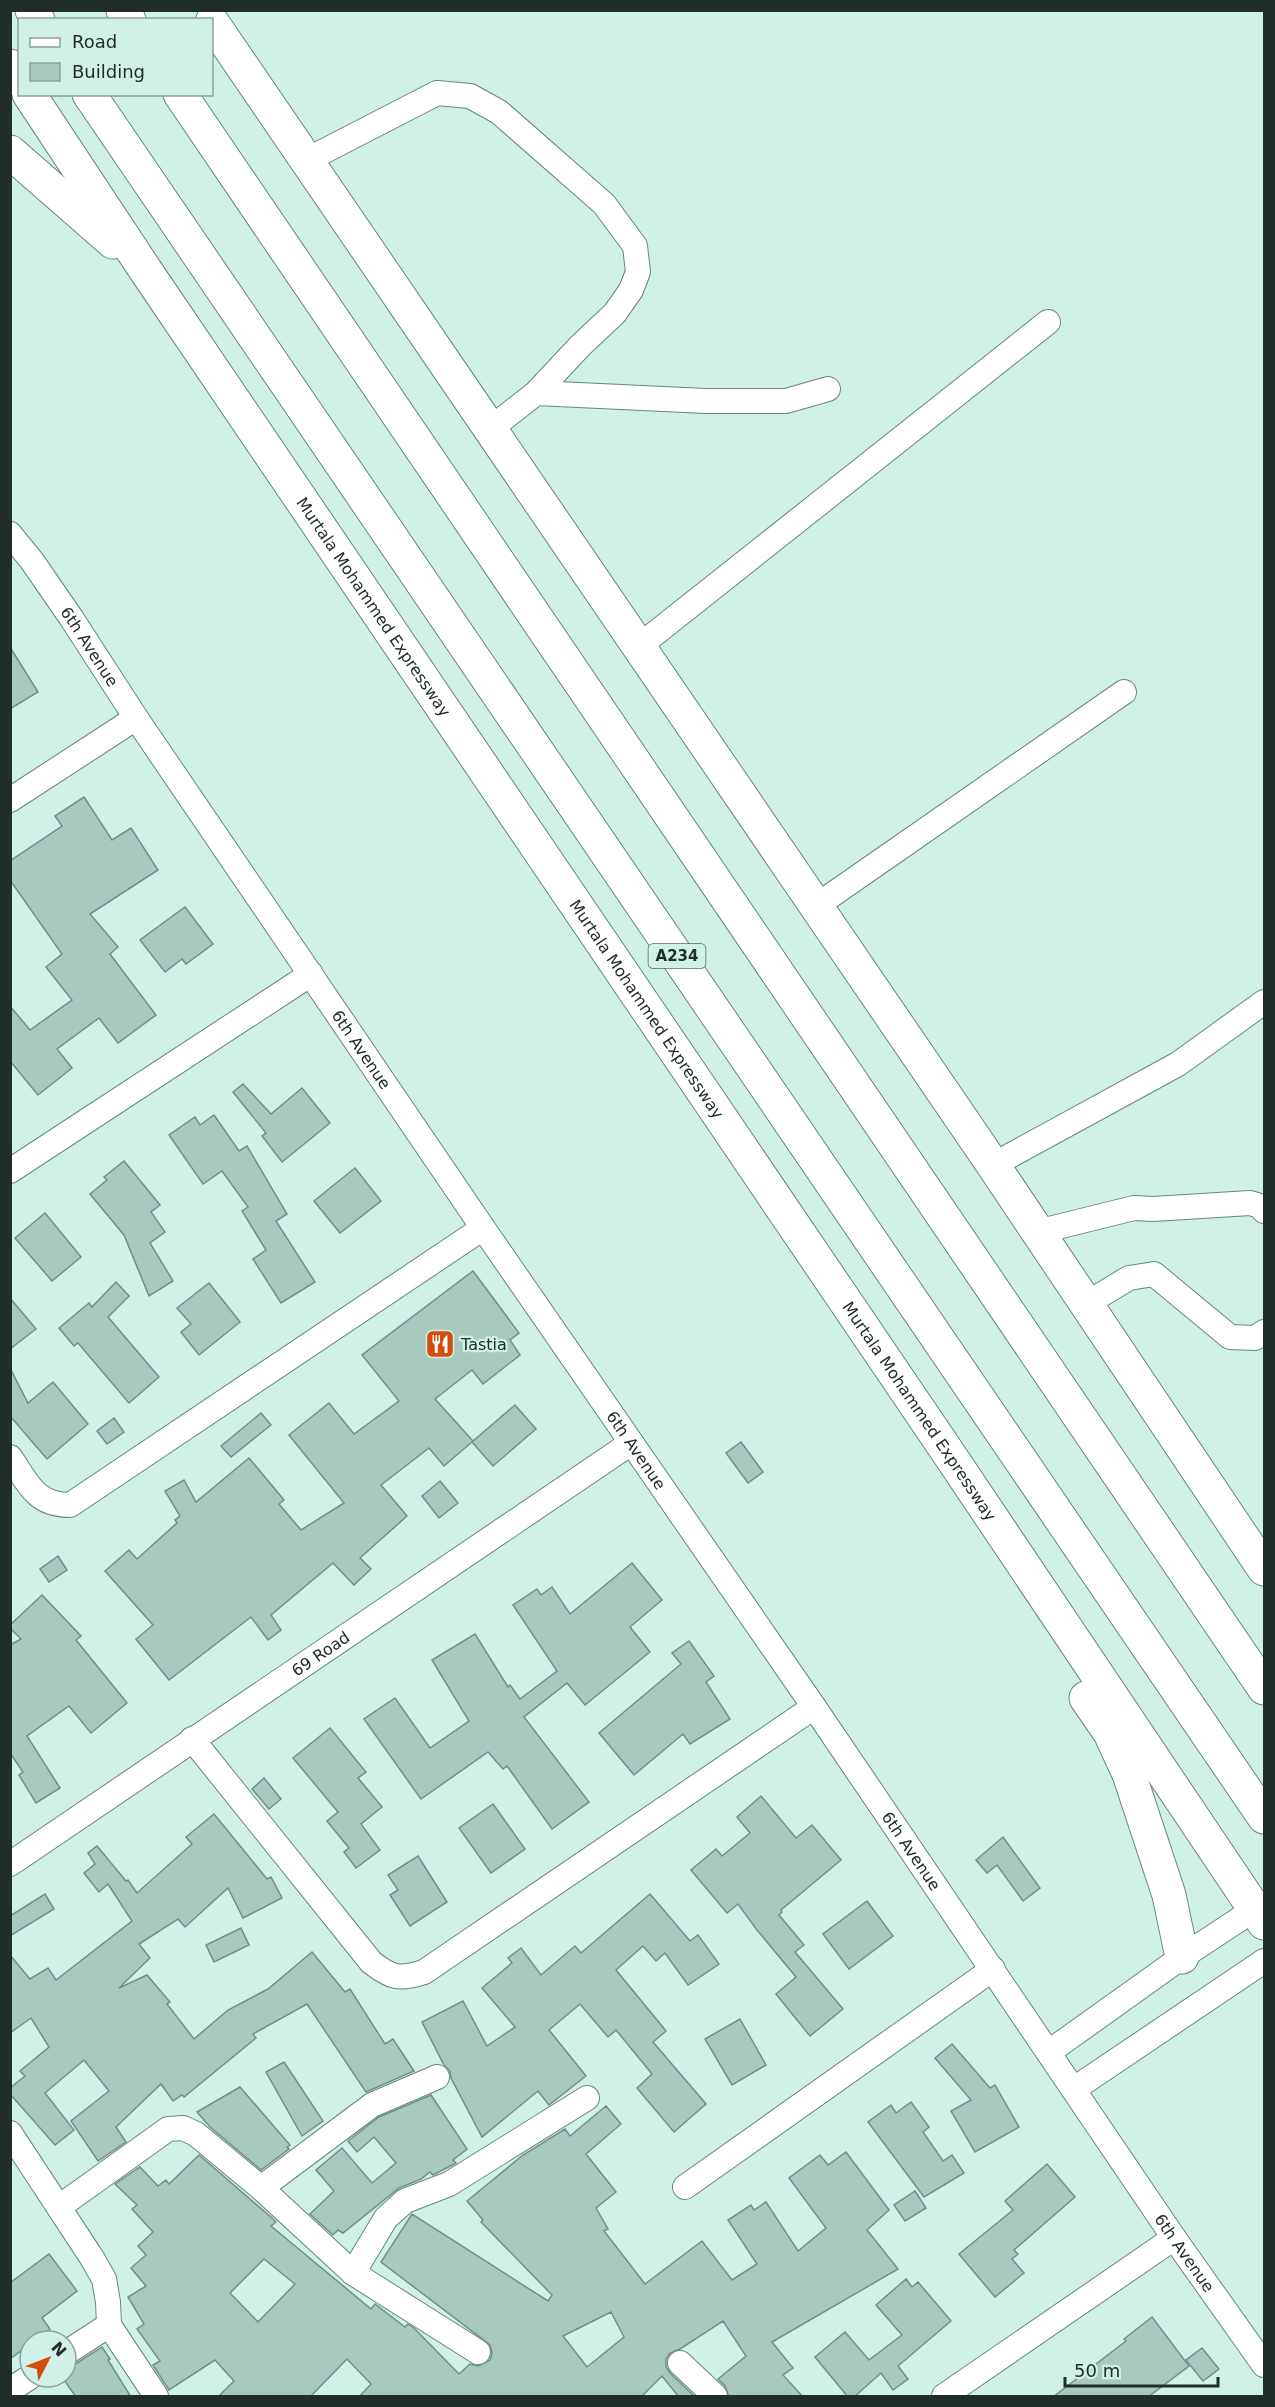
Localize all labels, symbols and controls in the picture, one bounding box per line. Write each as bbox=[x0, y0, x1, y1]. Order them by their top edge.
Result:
legend bbox=[18, 18, 213, 96]
text: Road bbox=[72, 31, 117, 52]
text: Building bbox=[72, 61, 145, 82]
street label: Murtala Mohammed Expressway bbox=[292, 494, 455, 720]
street label: 6th Avenue bbox=[56, 603, 122, 690]
street label: Murtala Mohammed Expressway bbox=[565, 896, 728, 1122]
road number: A234 bbox=[648, 944, 706, 968]
street label: 6th Avenue bbox=[328, 1007, 395, 1093]
street label: Murtala Mohammed Expressway bbox=[838, 1298, 1000, 1525]
restaurant icon: Tastia bbox=[424, 1328, 456, 1360]
place label: Tastia bbox=[460, 1335, 507, 1354]
street label: 6th Avenue bbox=[602, 1407, 670, 1493]
street label: 69 Road bbox=[288, 1628, 353, 1680]
street label: 6th Avenue bbox=[878, 1808, 945, 1894]
street label: 6th Avenue bbox=[1150, 2210, 1218, 2296]
north arrow bbox=[18, 2329, 78, 2389]
text: N bbox=[47, 2338, 70, 2361]
scale bar bbox=[1065, 2350, 1218, 2388]
text: 50 m bbox=[1074, 2360, 1120, 2381]

